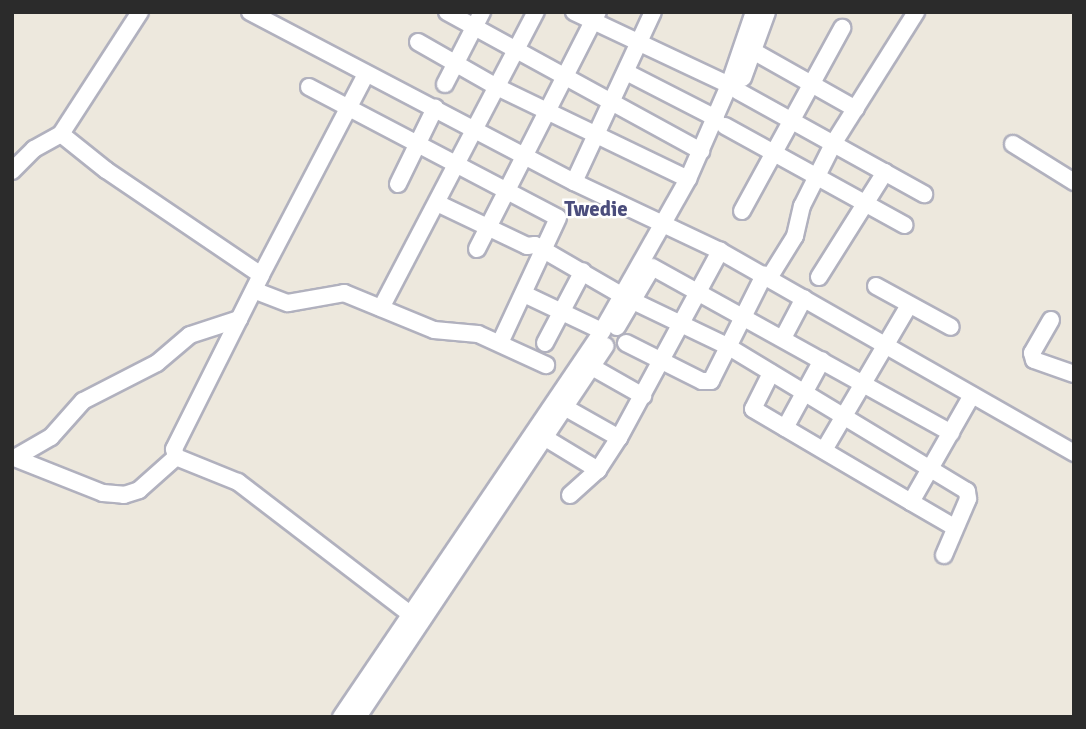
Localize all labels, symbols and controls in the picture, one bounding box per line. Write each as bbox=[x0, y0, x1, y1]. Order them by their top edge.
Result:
district label: Twedie bbox=[564, 196, 628, 222]

